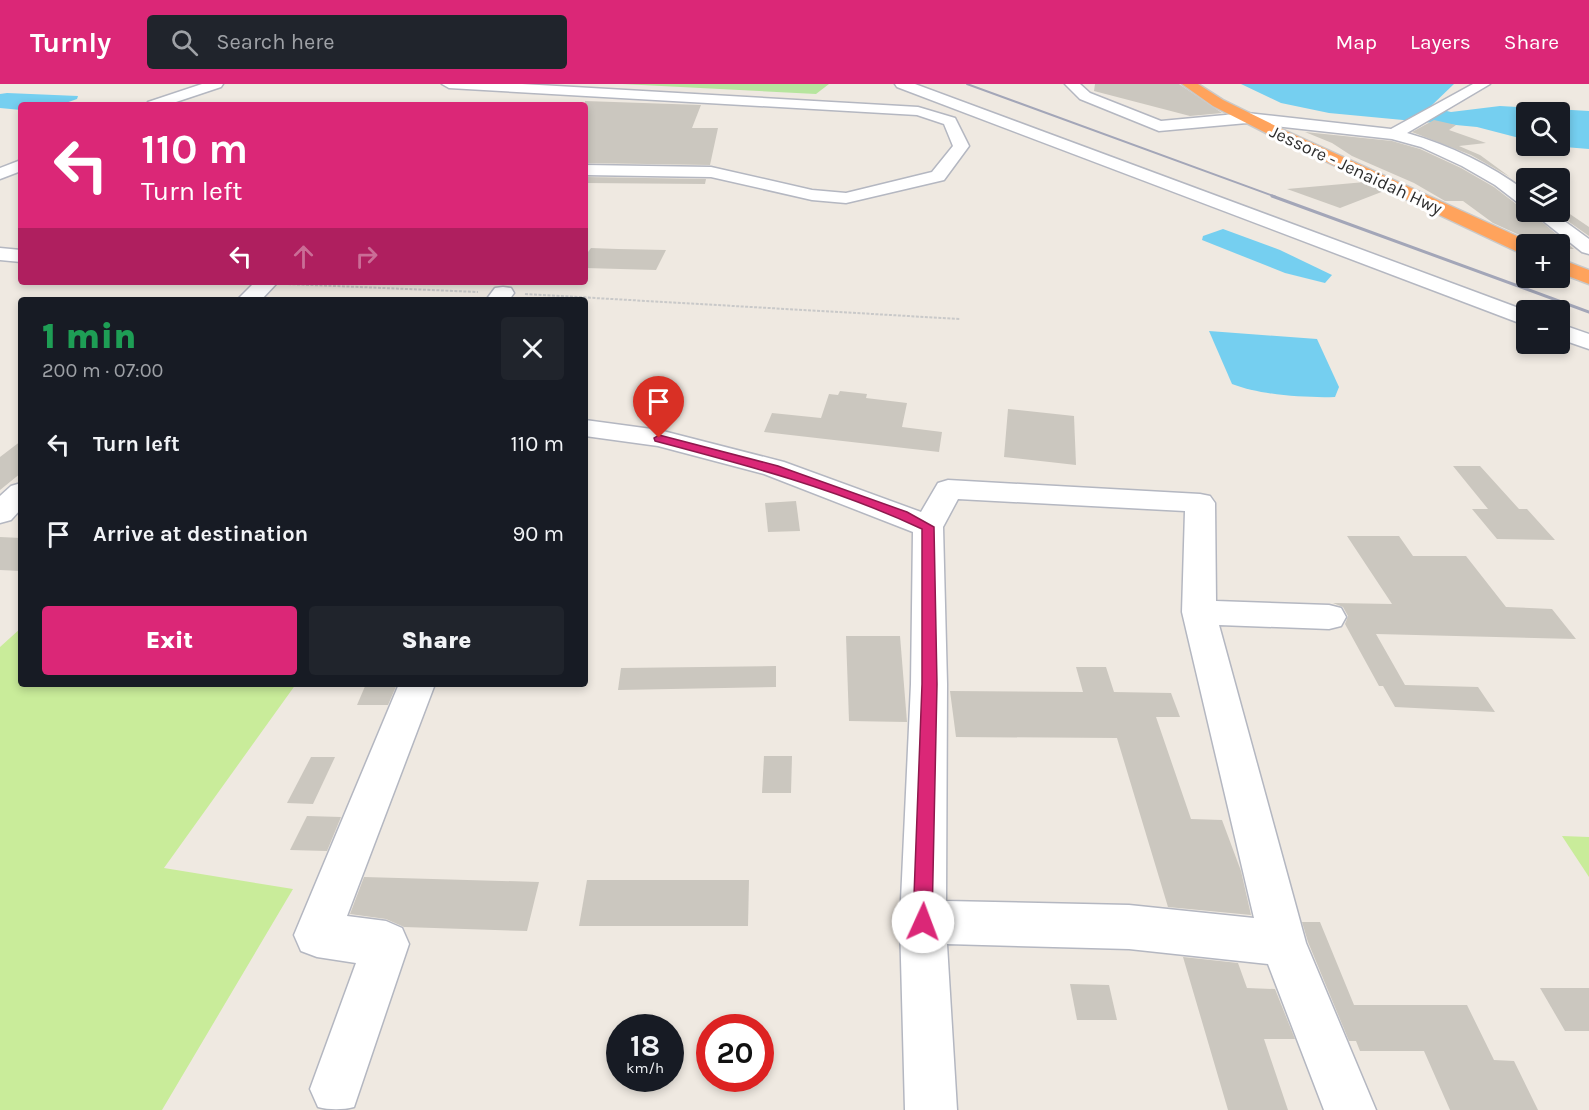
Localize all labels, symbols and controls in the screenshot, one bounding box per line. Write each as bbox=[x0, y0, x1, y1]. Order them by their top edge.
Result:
search box bbox=[147, 15, 567, 69]
text: Turnly bbox=[30, 26, 111, 59]
icon: search bbox=[168, 26, 201, 59]
text: Search here bbox=[216, 29, 335, 55]
text: Map bbox=[1335, 30, 1377, 54]
text: Layers bbox=[1410, 30, 1471, 54]
text: Share bbox=[1504, 30, 1559, 54]
map controls bbox=[1516, 102, 1570, 354]
button: search bbox=[1516, 102, 1570, 156]
street label: Jessore - Jenaidah Hwy bbox=[1266, 120, 1446, 220]
text: 110 m bbox=[141, 124, 248, 174]
icon: left bbox=[42, 126, 120, 204]
button: layers bbox=[1516, 168, 1570, 222]
text: Turn left bbox=[141, 175, 242, 207]
button: + bbox=[1516, 234, 1570, 288]
icon: left bbox=[224, 240, 257, 273]
icon: ahead bbox=[287, 240, 320, 273]
icon: right bbox=[350, 240, 383, 273]
button: − bbox=[1516, 300, 1570, 354]
text: 1 min bbox=[42, 315, 136, 357]
button: close bbox=[501, 317, 564, 380]
text: 200 m · 07:00 bbox=[42, 359, 163, 382]
pin bbox=[633, 376, 684, 438]
icon: arrive bbox=[642, 385, 675, 418]
icon: left bbox=[42, 428, 75, 461]
text: Turn left bbox=[93, 431, 180, 457]
text: 110 m bbox=[511, 431, 564, 457]
icon: arrive bbox=[42, 518, 75, 551]
text: Arrive at destination bbox=[93, 521, 308, 547]
text: 90 m bbox=[512, 521, 564, 547]
button: Exit bbox=[42, 606, 297, 675]
button: Share bbox=[309, 606, 564, 675]
position arrow bbox=[891, 890, 955, 954]
speed limit sign: 20 bbox=[696, 1014, 774, 1092]
text: 18 bbox=[630, 1028, 660, 1064]
text: km/h bbox=[626, 1059, 664, 1077]

